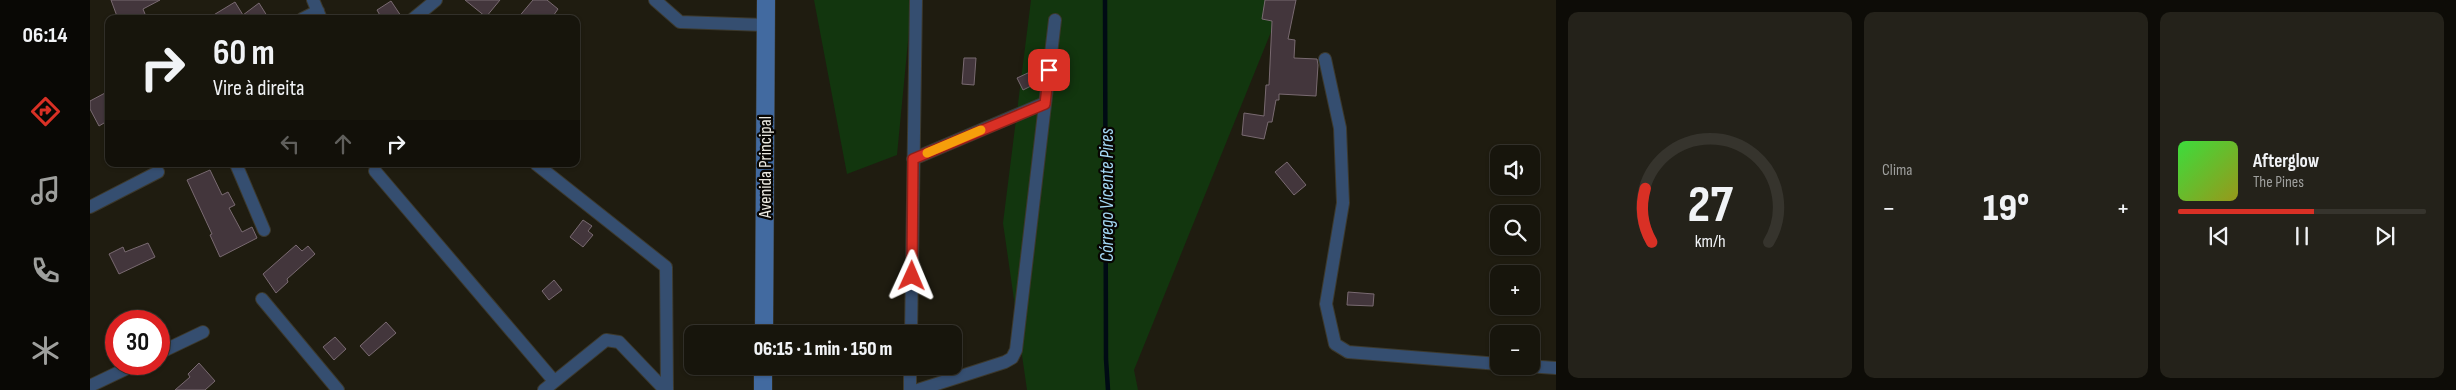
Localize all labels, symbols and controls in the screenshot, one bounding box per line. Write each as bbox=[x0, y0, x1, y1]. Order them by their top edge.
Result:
text: 06:14 bbox=[23, 22, 67, 49]
text: 60 m bbox=[213, 32, 275, 75]
icon: right bbox=[130, 35, 195, 100]
pin bbox=[1028, 49, 1070, 91]
icon: arrive bbox=[1035, 56, 1063, 84]
text: Vire à direita bbox=[213, 75, 305, 102]
icon: directions bbox=[28, 94, 63, 129]
street label: Avenida Principal bbox=[755, 116, 776, 219]
water label: Córrego Vicente Pires bbox=[1096, 128, 1119, 262]
icon: left bbox=[276, 130, 304, 158]
icon: ahead bbox=[329, 130, 357, 158]
icon: right bbox=[382, 130, 410, 158]
map controls bbox=[1490, 145, 1540, 375]
button: sound bbox=[1490, 145, 1540, 195]
text: Afterglow bbox=[2253, 150, 2319, 173]
text: Clima bbox=[1882, 161, 1912, 180]
icon: music bbox=[28, 173, 63, 208]
text: The Pines bbox=[2253, 173, 2304, 192]
text: 27 bbox=[1687, 174, 1733, 237]
text: 19° bbox=[1983, 186, 2029, 231]
text: − bbox=[1882, 192, 1896, 225]
text: + bbox=[2116, 192, 2130, 225]
button: search bbox=[1490, 205, 1540, 255]
icon: previous bbox=[2205, 222, 2233, 250]
icon: pause bbox=[2288, 222, 2316, 250]
icon: next bbox=[2371, 222, 2399, 250]
text: km/h bbox=[1695, 231, 1725, 252]
position arrow bbox=[885, 249, 937, 301]
icon: phone bbox=[28, 253, 63, 288]
button: + bbox=[1490, 265, 1540, 315]
speed limit sign: 30 bbox=[105, 310, 170, 375]
button: − bbox=[1490, 325, 1540, 375]
icon: climate bbox=[28, 333, 63, 368]
text: 06:15 · 1 min · 150 m bbox=[754, 338, 892, 361]

